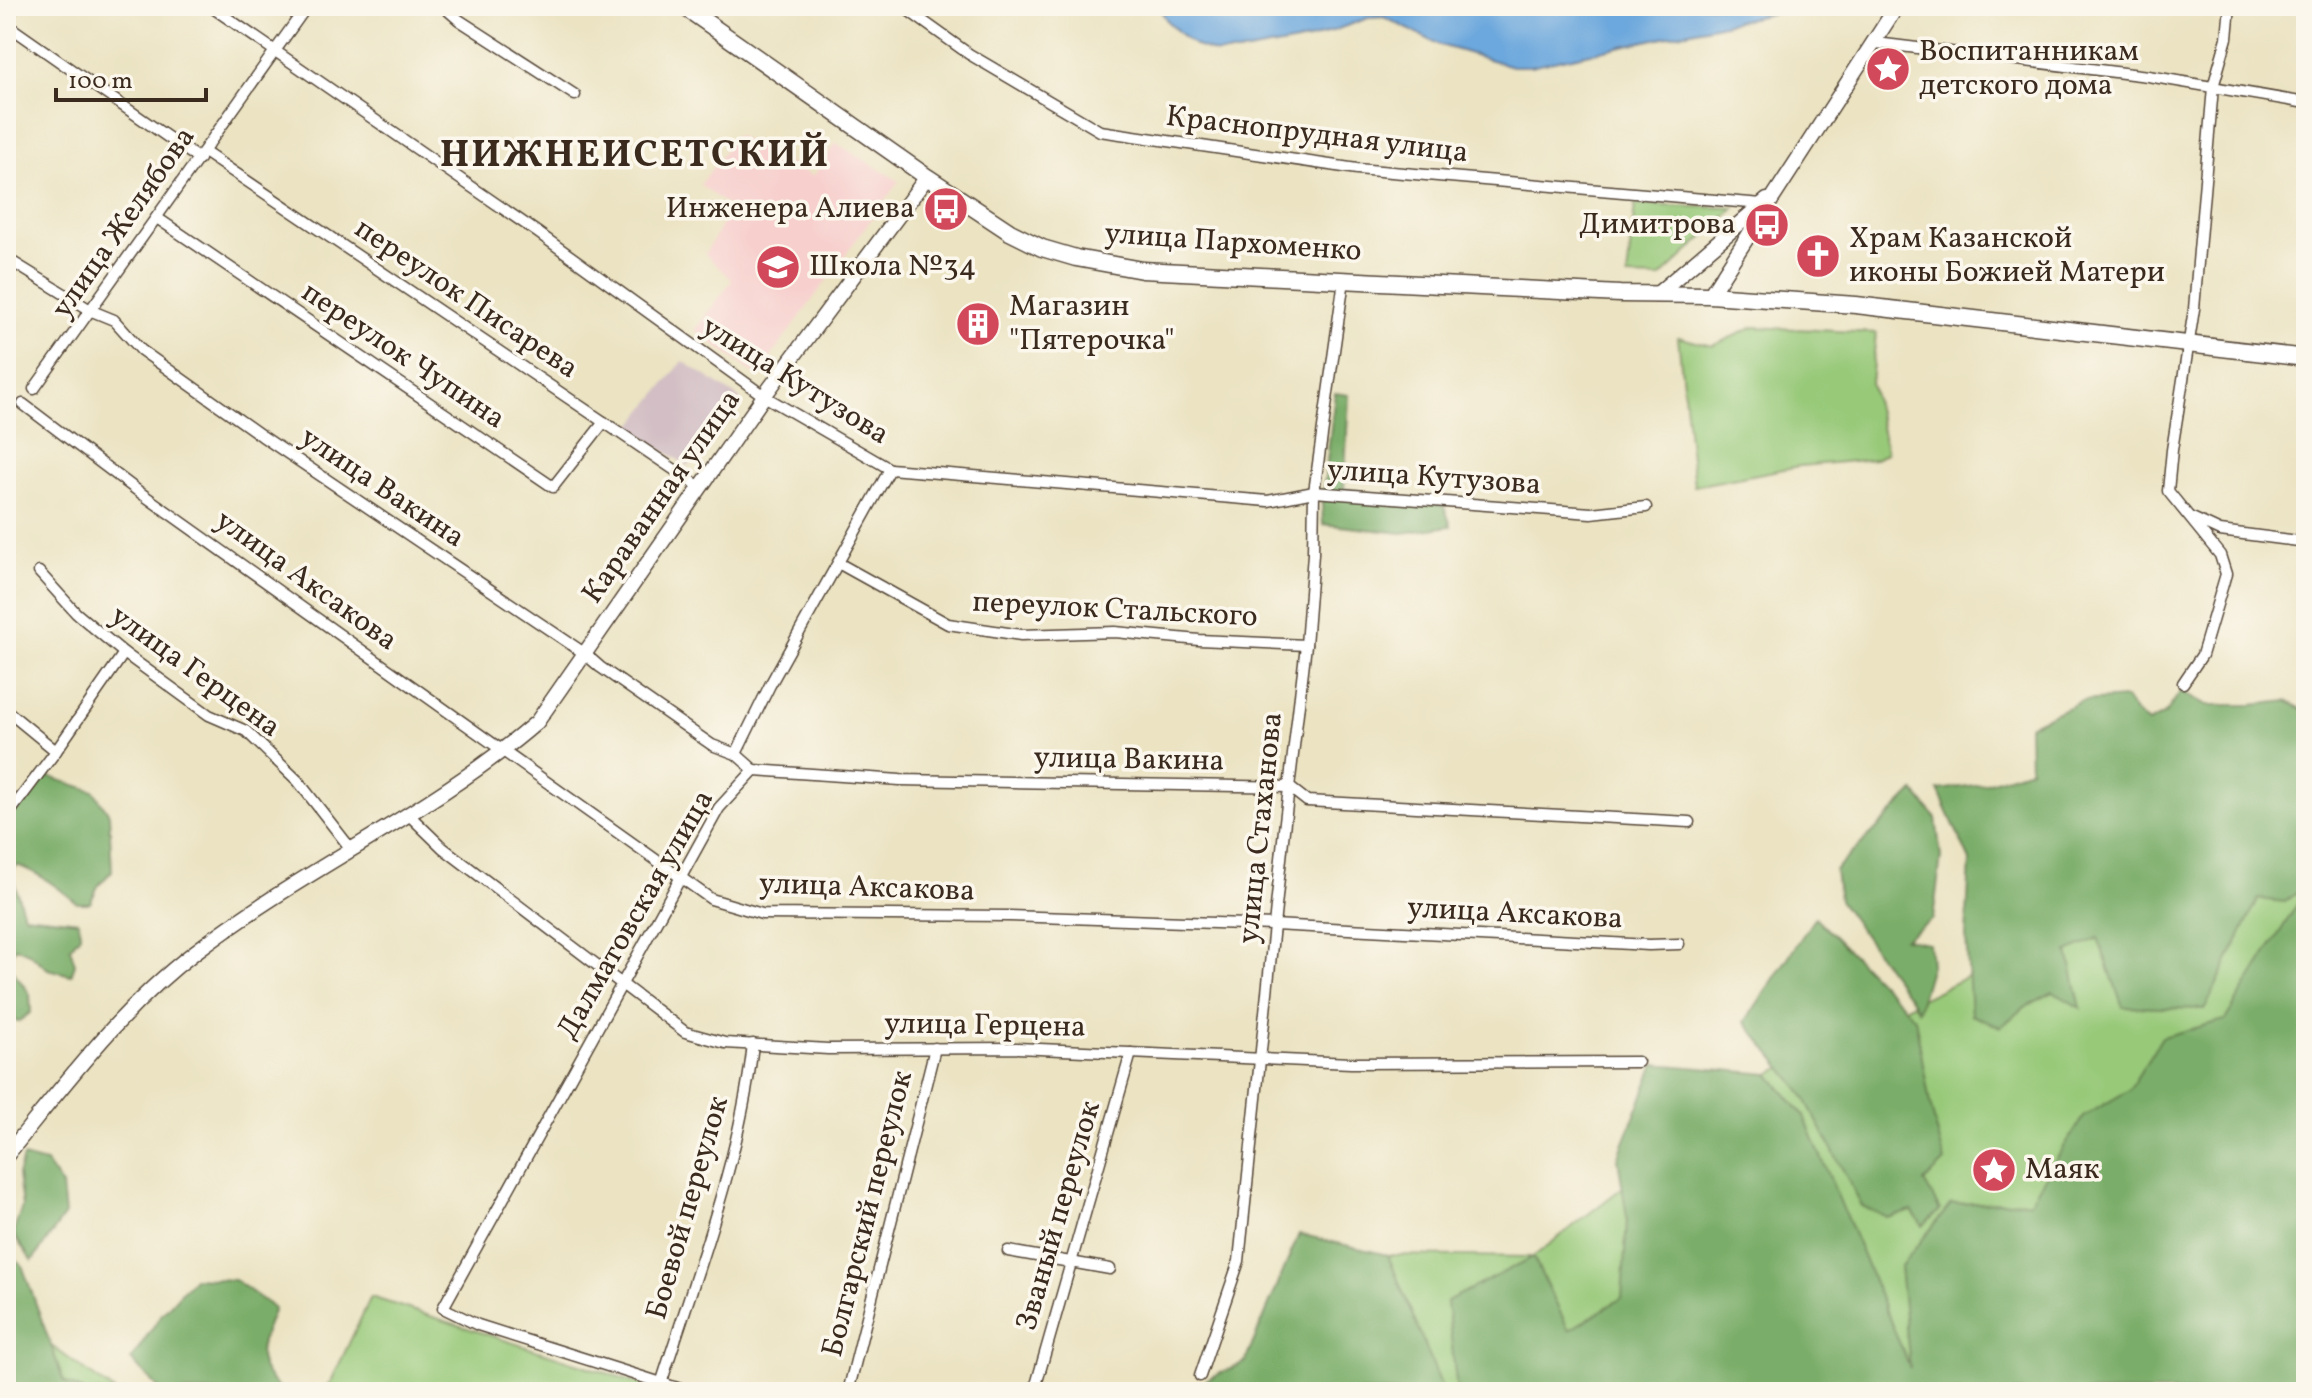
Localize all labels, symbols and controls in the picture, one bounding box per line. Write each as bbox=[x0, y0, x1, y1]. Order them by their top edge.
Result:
place label: Воспитанникам детского дома bbox=[1919, 31, 2139, 107]
place icon: Воспитанникам детского дома bbox=[1864, 45, 1912, 93]
scale bar bbox=[56, 52, 206, 102]
text: 100 m bbox=[68, 65, 133, 99]
street label: Краснопрудная улица bbox=[1163, 96, 1471, 174]
street label: улица Желябова bbox=[42, 119, 206, 327]
district label: НИЖНЕИСЕТСКИЙ bbox=[440, 130, 830, 183]
bus stop icon: Инженера Алиева bbox=[922, 185, 970, 233]
place label: Инженера Алиева bbox=[666, 188, 915, 230]
bus stop icon: Димитрова bbox=[1743, 201, 1791, 249]
place label: Димитрова bbox=[1579, 204, 1736, 246]
street label: переулок Писарева bbox=[346, 208, 586, 390]
street label: улица Пархоменко bbox=[1103, 213, 1363, 273]
place label: Храм Казанской иконы Божией Матери bbox=[1849, 218, 2165, 294]
church icon: Храм Казанской иконы Божией Матери bbox=[1794, 232, 1842, 280]
school or university icon: Школа №34 bbox=[754, 243, 802, 291]
place label: Школа №34 bbox=[809, 246, 976, 288]
street label: переулок Чупина bbox=[293, 272, 513, 440]
place label: Магазин "Пятерочка" bbox=[1009, 286, 1175, 362]
building icon: Магазин "Пятерочка" bbox=[954, 300, 1002, 348]
street label: улица Кутузова bbox=[693, 306, 897, 456]
street label: Караванная улица bbox=[572, 382, 752, 612]
street label: улица Вакина bbox=[291, 417, 473, 559]
street label: улица Кутузова bbox=[1326, 450, 1542, 506]
street label: улица Аксакова bbox=[206, 500, 406, 662]
street label: переулок Стальского bbox=[971, 582, 1259, 638]
street label: улица Герцена bbox=[101, 596, 289, 748]
street label: улица Стаханова bbox=[1228, 710, 1294, 946]
street label: улица Вакина bbox=[1033, 737, 1225, 783]
street label: Далматовская улица bbox=[547, 782, 725, 1048]
street label: улица Аксакова bbox=[758, 863, 976, 913]
street label: улица Аксакова bbox=[1406, 887, 1624, 941]
street label: улица Герцена bbox=[884, 1003, 1086, 1049]
street label: Болгарский переулок bbox=[812, 1066, 924, 1362]
street label: Боевой переулок bbox=[636, 1091, 740, 1325]
street label: Званый переулок bbox=[1006, 1096, 1112, 1336]
place icon: Маяк bbox=[1970, 1146, 2018, 1194]
place label: Маяк bbox=[2025, 1149, 2100, 1191]

